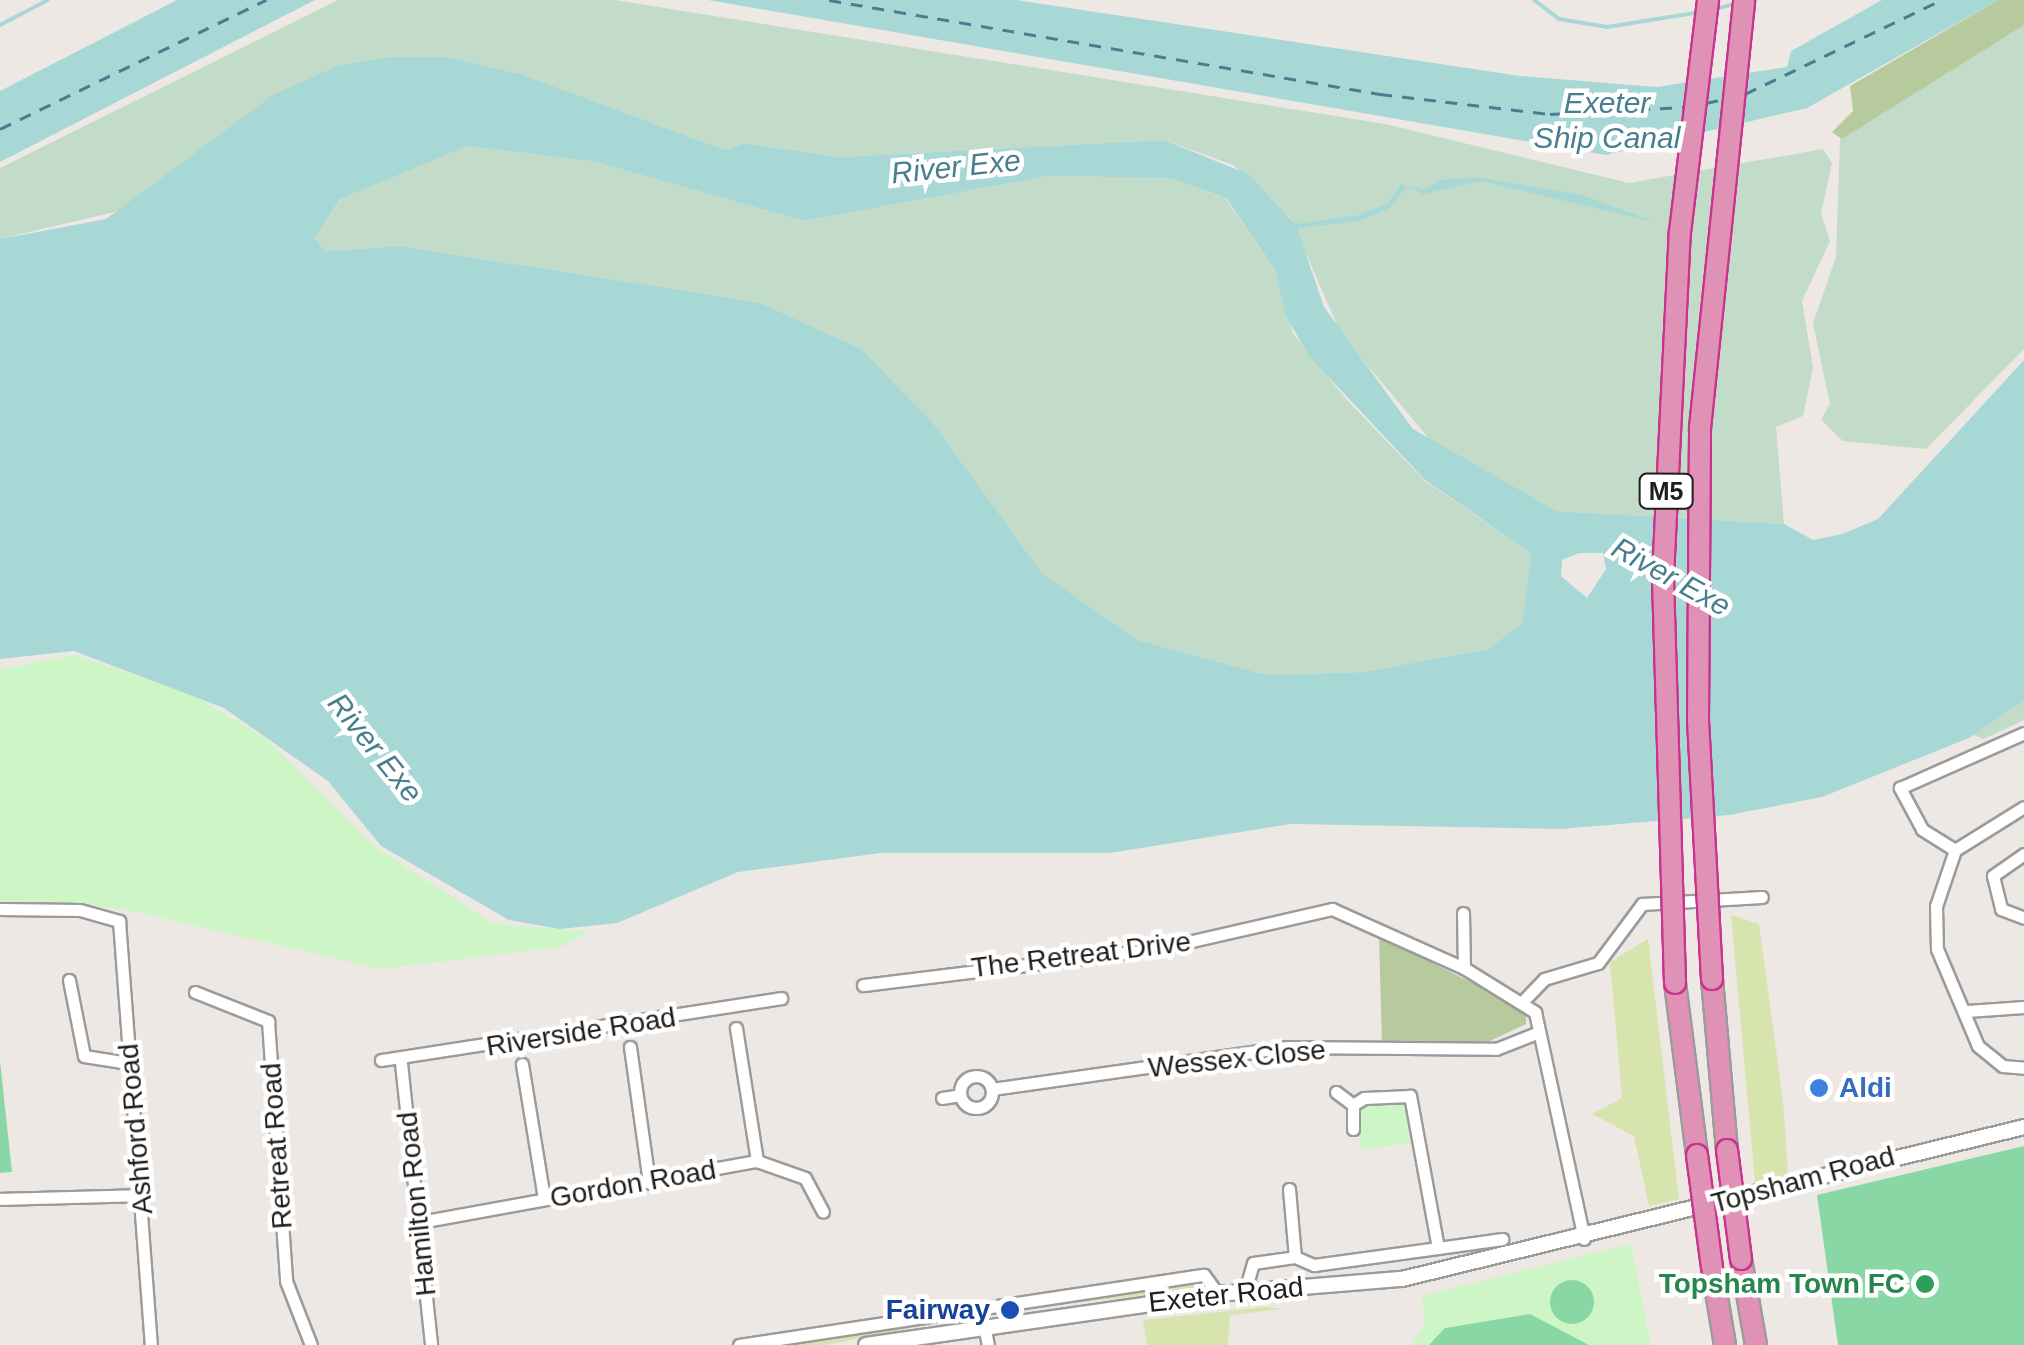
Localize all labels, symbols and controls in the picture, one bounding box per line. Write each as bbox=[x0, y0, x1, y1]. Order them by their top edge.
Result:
water label: Exeter Ship Canal bbox=[1534, 85, 1680, 156]
water label: River Exe bbox=[889, 142, 1023, 192]
road number: M5 bbox=[1638, 471, 1694, 511]
water label: River Exe bbox=[1605, 530, 1737, 624]
water label: River Exe bbox=[320, 686, 430, 810]
street label: The Retreat Drive bbox=[969, 925, 1193, 985]
street label: Riverside Road bbox=[484, 1000, 678, 1064]
street label: Wessex Close bbox=[1147, 1033, 1327, 1085]
street label: Ashford Road bbox=[112, 1042, 160, 1216]
street label: Retreat Road bbox=[254, 1062, 300, 1230]
place label: Aldi bbox=[1839, 1071, 1892, 1105]
marker: Aldi bbox=[1808, 1077, 1830, 1099]
street label: Hamilton Road bbox=[391, 1110, 443, 1298]
street label: Topsham Road bbox=[1708, 1139, 1898, 1221]
street label: Gordon Road bbox=[547, 1153, 719, 1215]
place label: Topsham Town FC bbox=[1659, 1267, 1905, 1301]
street label: Exeter Road bbox=[1147, 1270, 1305, 1320]
marker: Topsham Town FC bbox=[1914, 1273, 1936, 1295]
place label: Fairway bbox=[886, 1293, 990, 1327]
marker: Fairway bbox=[999, 1299, 1021, 1321]

